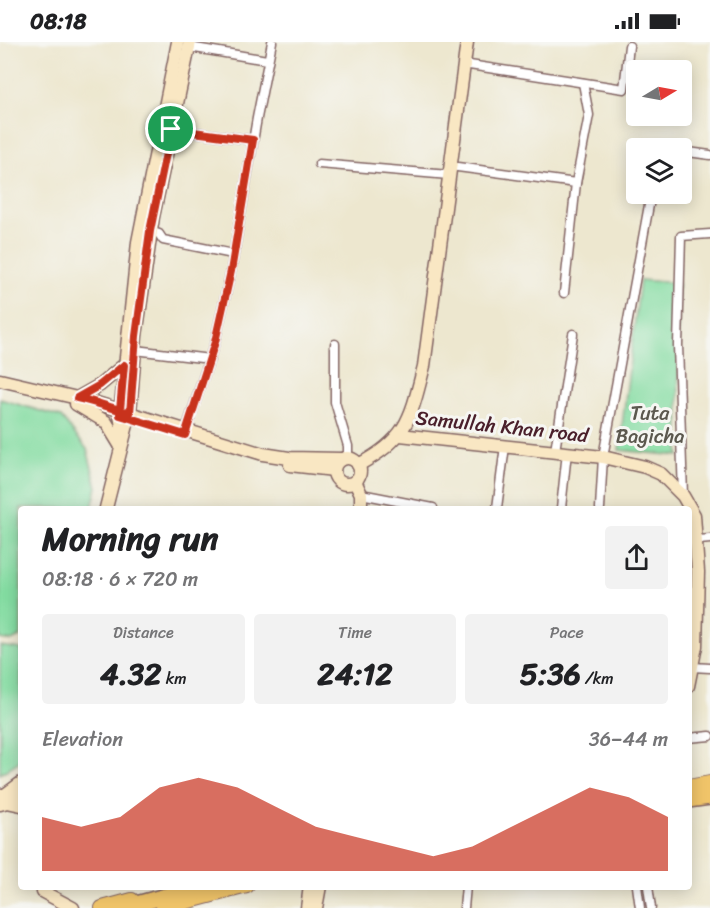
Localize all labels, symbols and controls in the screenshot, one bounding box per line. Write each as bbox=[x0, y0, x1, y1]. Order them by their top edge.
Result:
text: 08:18 bbox=[30, 2, 87, 41]
north arrow bbox=[626, 60, 692, 126]
map controls bbox=[626, 60, 692, 204]
pin bbox=[145, 103, 196, 154]
icon: arrive bbox=[154, 112, 187, 145]
button: layers bbox=[626, 138, 692, 204]
park label: Tuta Bagicha bbox=[616, 396, 684, 454]
street label: Samullah Khan road bbox=[414, 400, 591, 453]
text: Morning run bbox=[42, 510, 218, 568]
button: share bbox=[605, 526, 668, 589]
text: 08:18 · 6 × 720 m bbox=[42, 562, 198, 597]
text: Distance bbox=[113, 618, 174, 647]
text: Time bbox=[338, 618, 372, 647]
text: Pace bbox=[550, 618, 584, 647]
text: 4.32 bbox=[100, 647, 162, 701]
text: 24:12 bbox=[317, 647, 393, 701]
text: 5:36 bbox=[520, 647, 581, 701]
text: km bbox=[162, 664, 187, 693]
text: /km bbox=[581, 664, 614, 693]
text: Elevation bbox=[42, 722, 123, 757]
text: 36–44 m bbox=[589, 722, 668, 757]

